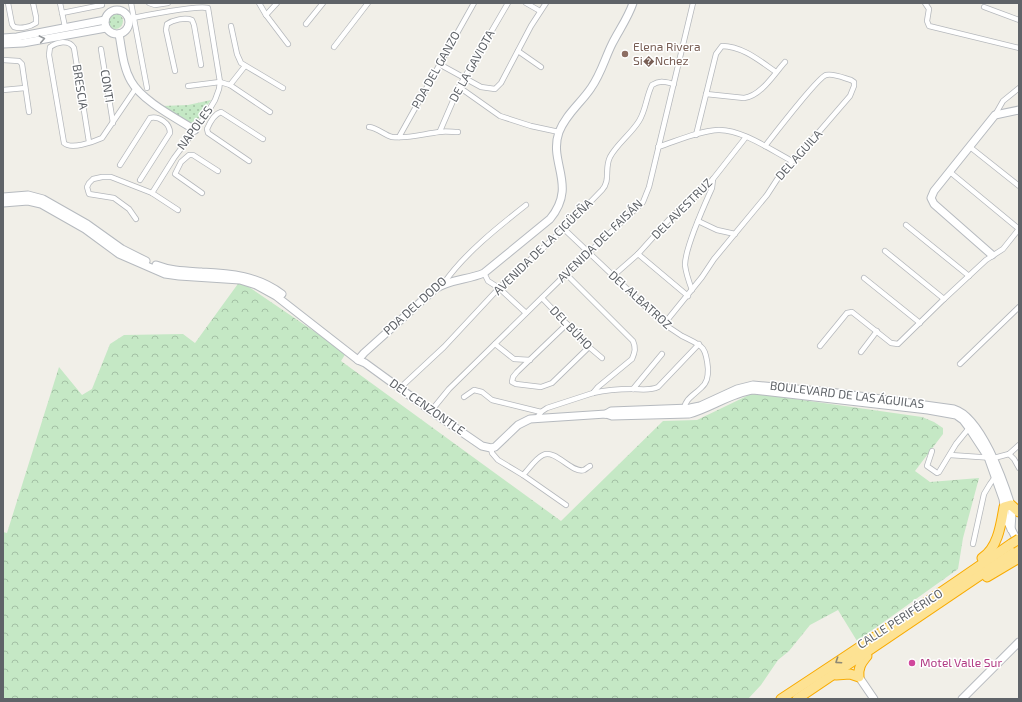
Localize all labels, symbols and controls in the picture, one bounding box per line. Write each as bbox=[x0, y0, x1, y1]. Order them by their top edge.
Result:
street label: DE LA GAVIOTA bbox=[446, 27, 497, 104]
street label: PDA DEL GANZO bbox=[408, 28, 462, 111]
one-way arrow bbox=[38, 36, 45, 44]
place label: Elena Rivera Si�Nchez bbox=[633, 39, 701, 67]
marker: Elena Rivera Si�Nchez bbox=[620, 49, 630, 59]
street label: BRESCIA bbox=[70, 63, 92, 111]
street label: CONTI bbox=[98, 68, 118, 103]
street label: NAPOLES bbox=[174, 103, 215, 152]
street label: DEL AGUILA bbox=[772, 126, 825, 182]
street label: DEL AVESTRUZ bbox=[648, 175, 715, 242]
street label: AVENIDA DE LA CIGÜEÑA bbox=[490, 195, 595, 297]
street label: AVENIDA DEL FAISÁN bbox=[554, 196, 645, 285]
street label: DEL ALBATROZ bbox=[606, 267, 675, 331]
street label: PDA DEL DODO bbox=[380, 273, 449, 337]
street label: DEL BÚHO bbox=[548, 303, 596, 352]
street label: DEL CENZONTLE bbox=[387, 375, 468, 437]
street label: BOULEVARD DE LAS ÁGUILAS bbox=[769, 378, 925, 410]
street label: CALLE PERIFÉRICO bbox=[854, 585, 945, 651]
place label: Motel Valle Sur bbox=[920, 655, 1002, 669]
one-way arrow bbox=[836, 656, 843, 663]
marker: Motel Valle Sur bbox=[907, 658, 917, 668]

